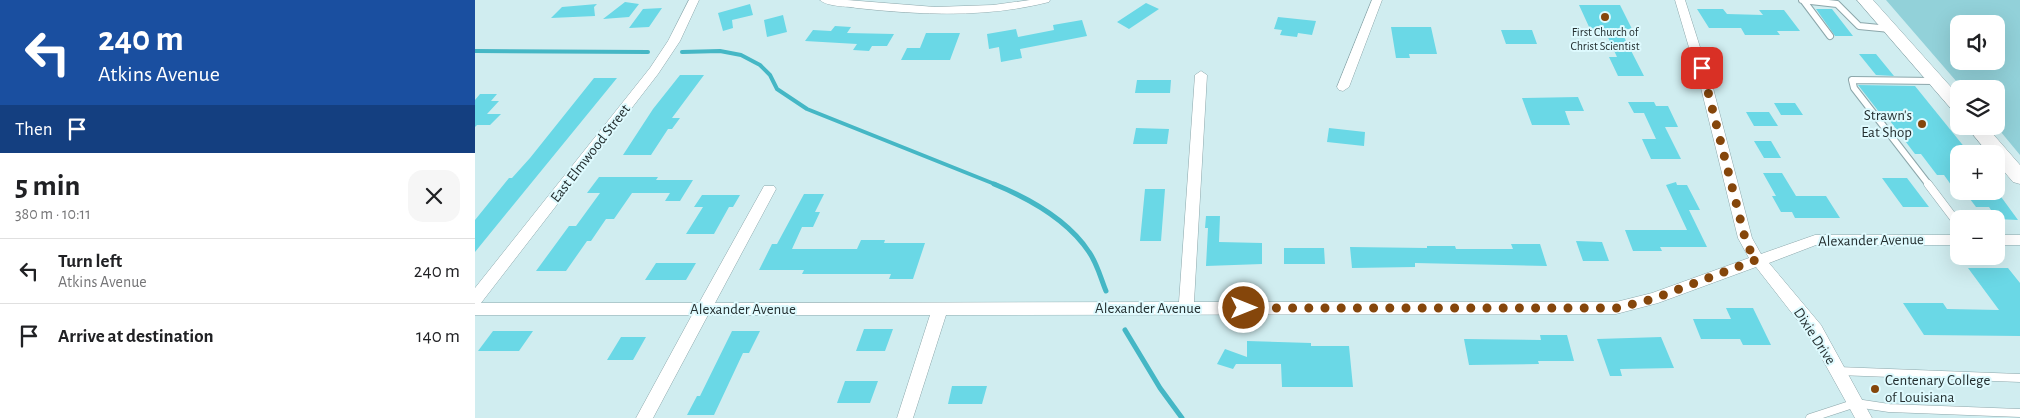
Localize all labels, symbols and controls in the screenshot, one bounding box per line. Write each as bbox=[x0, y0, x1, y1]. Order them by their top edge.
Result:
marker: First Church of Christ Scientist bbox=[1599, 11, 1611, 23]
map controls bbox=[1950, 15, 2005, 265]
button: sound bbox=[1950, 15, 2005, 70]
icon: left bbox=[15, 20, 80, 85]
text: 240 m bbox=[98, 22, 184, 57]
place label: First Church of Christ Scientist bbox=[1570, 26, 1640, 52]
pin bbox=[1681, 47, 1723, 89]
icon: arrive bbox=[1688, 54, 1716, 82]
text: Atkins Avenue bbox=[98, 63, 220, 85]
button: layers bbox=[1950, 80, 2005, 135]
street label: East Elmwood Street bbox=[548, 101, 633, 205]
place label: Strawn's Eat Shop bbox=[1861, 108, 1912, 140]
icon: arrive bbox=[63, 115, 91, 143]
marker: Strawn's Eat Shop bbox=[1916, 118, 1928, 130]
text: Then bbox=[15, 120, 53, 139]
button: + bbox=[1950, 145, 2005, 200]
button: close bbox=[408, 170, 460, 222]
text: 5 min bbox=[15, 171, 80, 201]
text: 380 m · 10:11 bbox=[15, 206, 91, 222]
button: − bbox=[1950, 210, 2005, 265]
street label: Alexander Avenue bbox=[1818, 232, 1924, 249]
text: Turn left bbox=[58, 252, 122, 271]
icon: left bbox=[15, 257, 43, 285]
text: 240 m bbox=[414, 262, 460, 281]
text: Atkins Avenue bbox=[58, 274, 147, 290]
position arrow bbox=[1217, 281, 1269, 333]
street label: Alexander Avenue bbox=[1095, 301, 1201, 316]
street label: Alexander Avenue bbox=[690, 302, 796, 317]
street label: Dixie Drive bbox=[1791, 305, 1838, 367]
icon: arrive bbox=[15, 322, 43, 350]
text: Arrive at destination bbox=[58, 327, 214, 346]
text: 140 m bbox=[416, 327, 460, 346]
place label: Centenary College of Louisiana bbox=[1885, 373, 1990, 405]
marker: Centenary College of Louisiana bbox=[1869, 383, 1881, 395]

